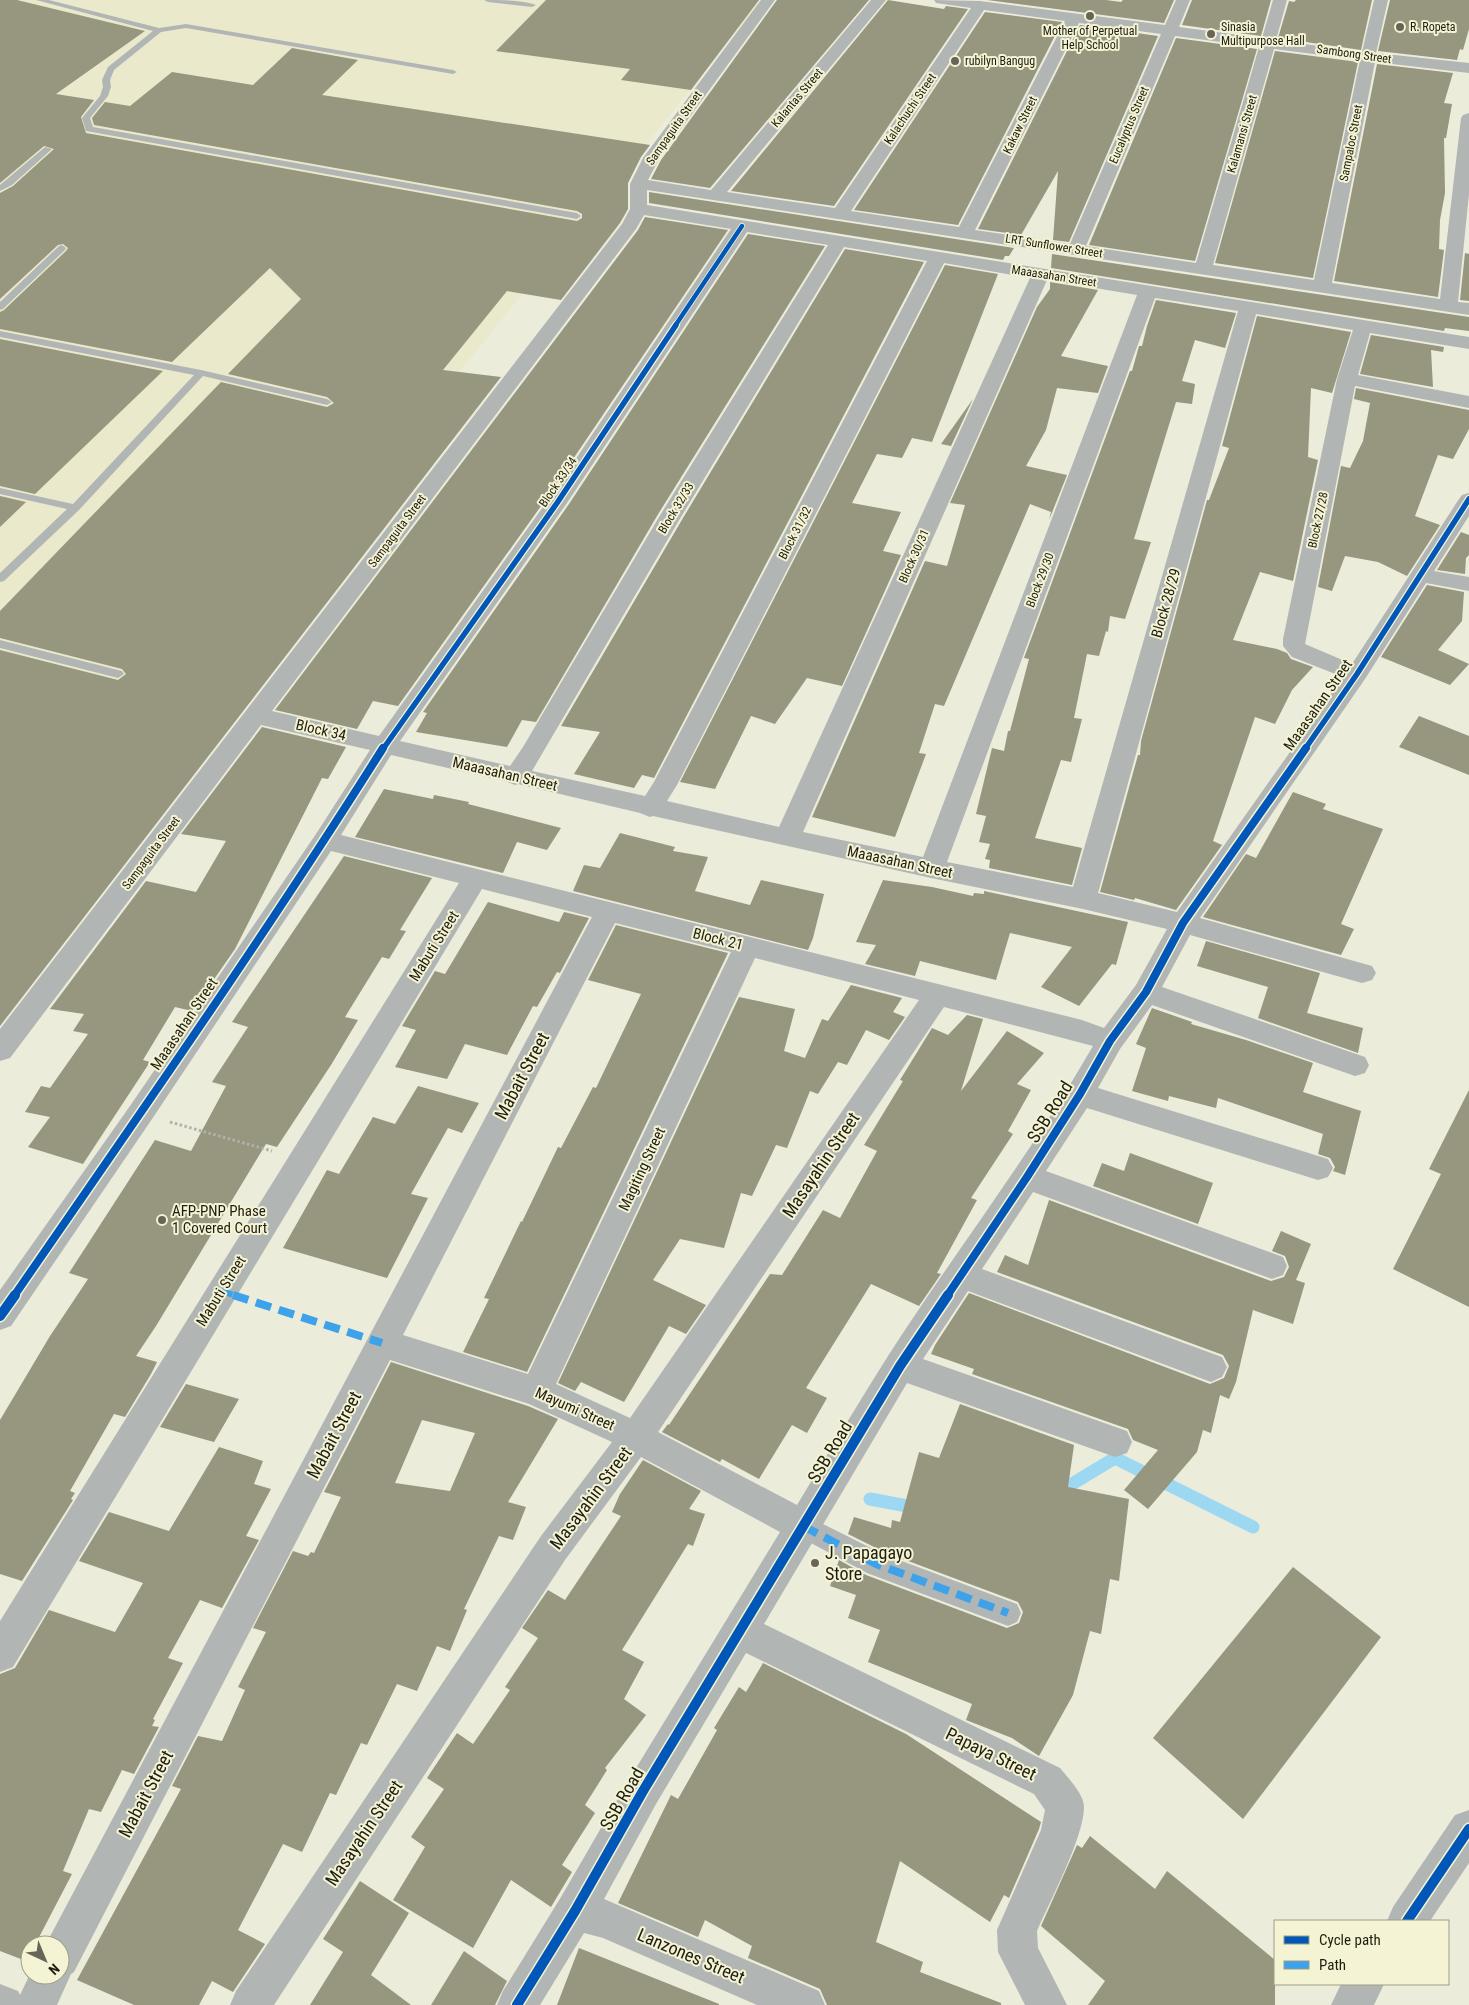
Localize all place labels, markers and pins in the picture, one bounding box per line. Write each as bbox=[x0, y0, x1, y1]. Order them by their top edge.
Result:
marker: Mother of Perpetual Help School bbox=[1084, 10, 1096, 22]
place label: Sinasia Multipurpose Hall bbox=[1221, 20, 1305, 48]
place label: R. Ropeta bbox=[1410, 20, 1456, 34]
marker: R. Ropeta bbox=[1394, 21, 1406, 33]
place label: Mother of Perpetual Help School bbox=[1043, 24, 1137, 52]
marker: Sinasia Multipurpose Hall bbox=[1205, 28, 1217, 40]
place label: rubilyn Bangug bbox=[965, 54, 1035, 68]
marker: rubilyn Bangug bbox=[949, 55, 961, 67]
place label: AFP-PNP Phase 1 Covered Court bbox=[172, 1202, 267, 1237]
marker: AFP-PNP Phase 1 Covered Court bbox=[156, 1214, 168, 1226]
place label: J. Papagayo Store bbox=[825, 1542, 912, 1584]
marker: J. Papagayo Store bbox=[809, 1557, 821, 1569]

